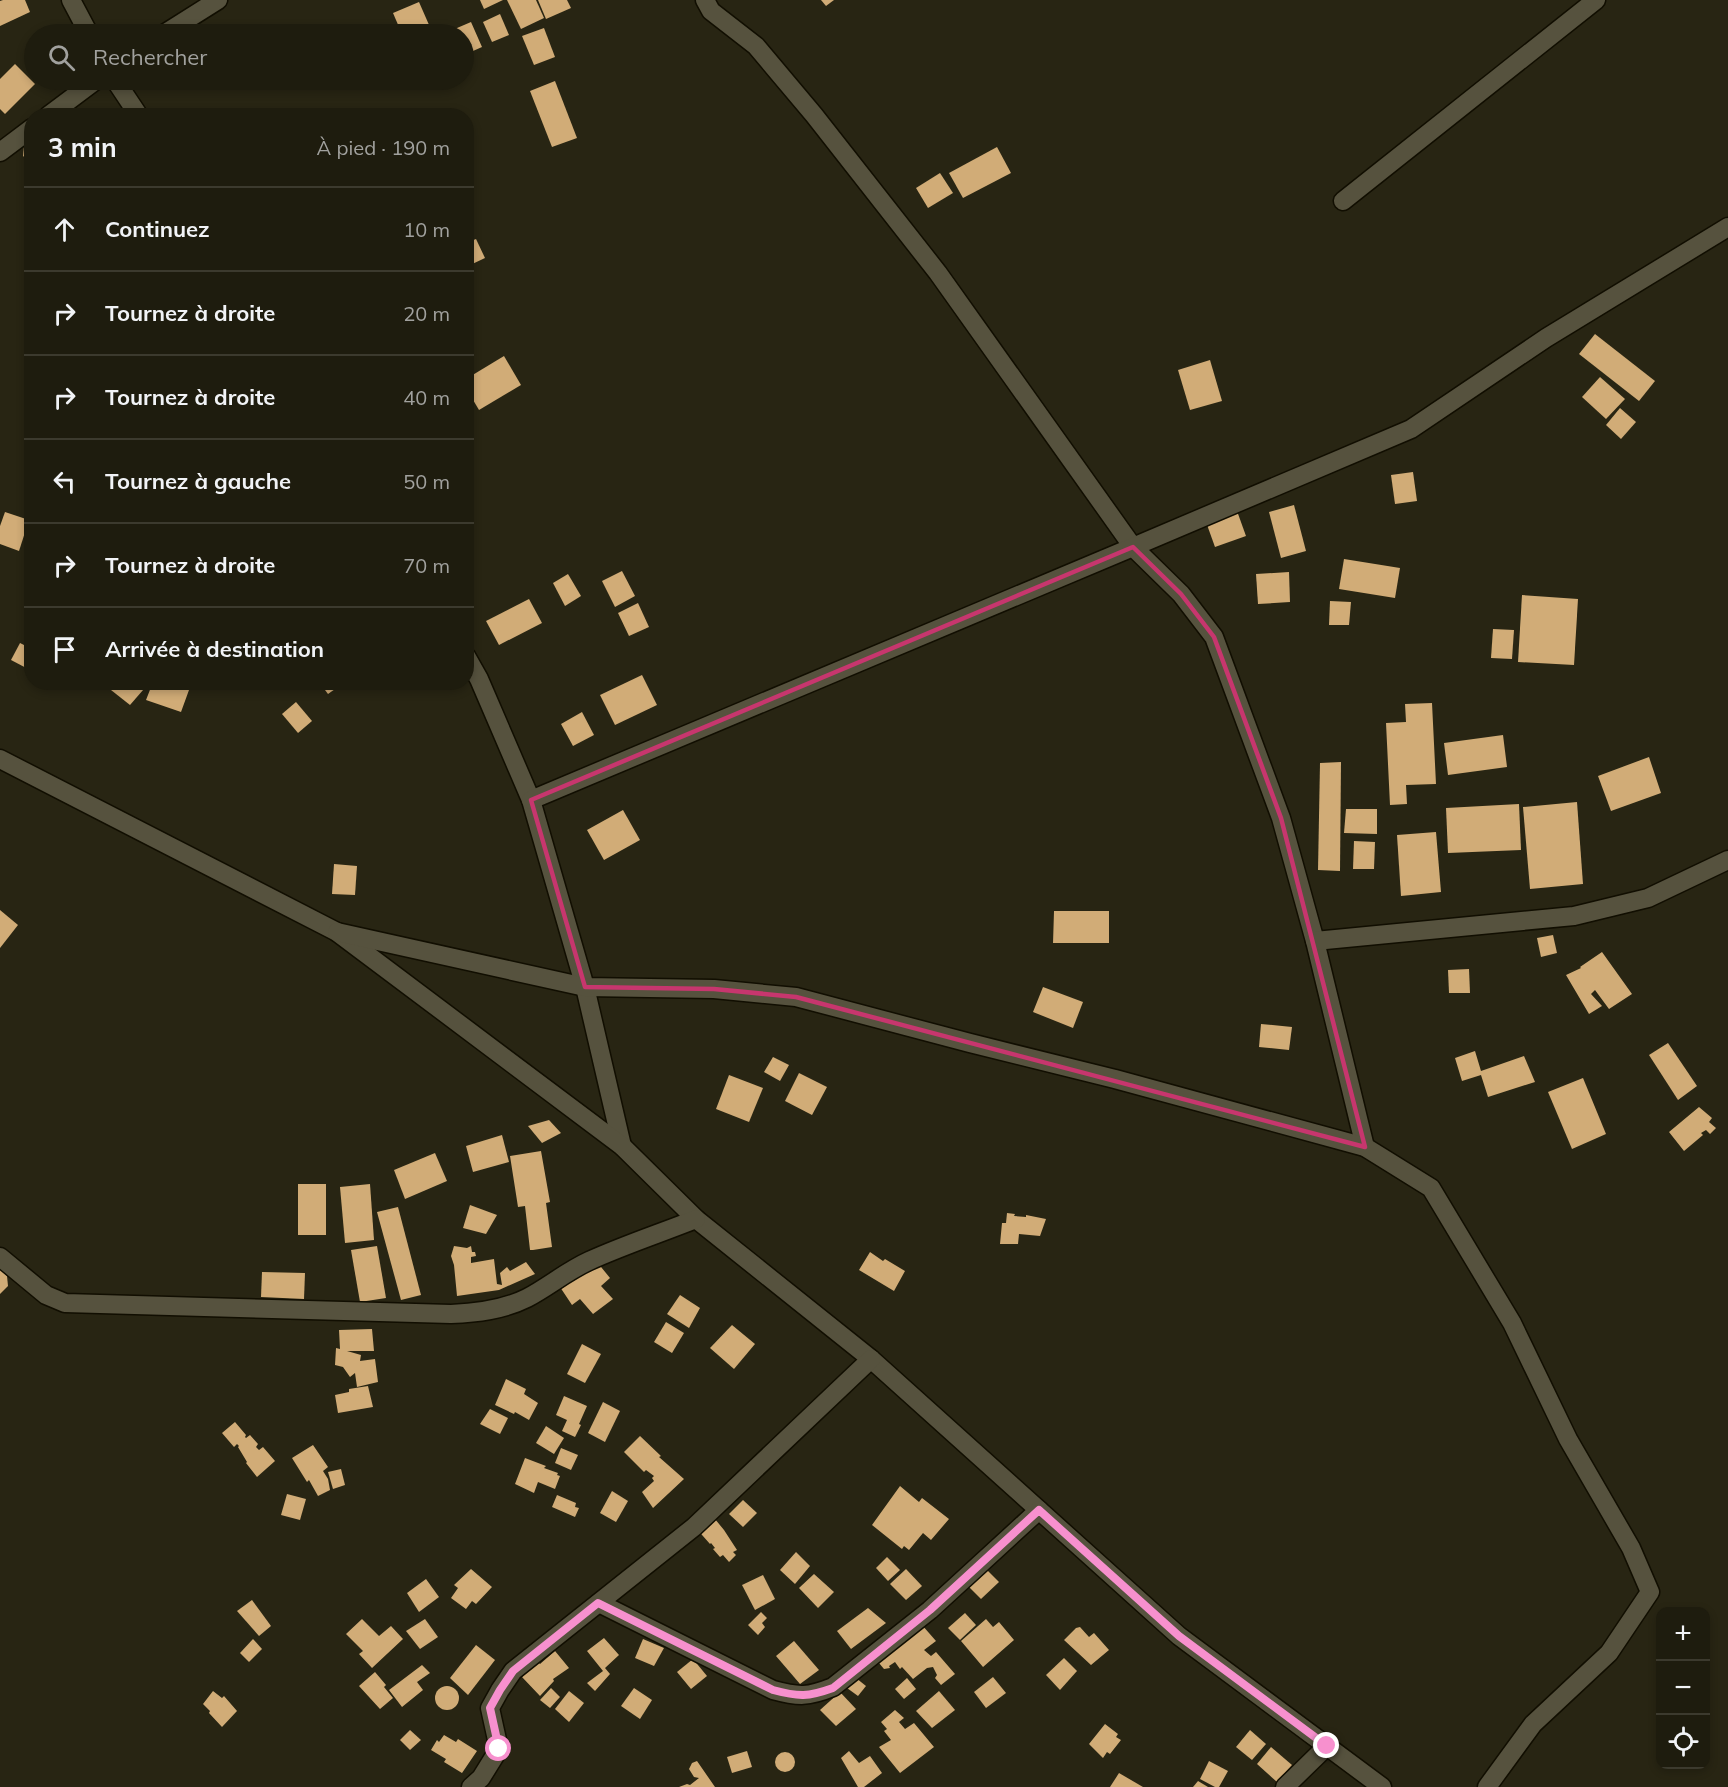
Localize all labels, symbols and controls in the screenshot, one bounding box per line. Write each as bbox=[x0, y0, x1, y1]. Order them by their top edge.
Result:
search box bbox=[24, 24, 474, 90]
icon: search bbox=[45, 41, 78, 74]
text: Rechercher bbox=[93, 43, 207, 71]
text: 3 min bbox=[48, 131, 117, 164]
text: À pied · 190 m bbox=[317, 135, 450, 160]
icon: ahead bbox=[48, 213, 81, 246]
text: Continuez bbox=[105, 215, 210, 243]
text: 10 m bbox=[403, 217, 450, 242]
icon: right bbox=[48, 297, 81, 330]
text: Tournez à droite bbox=[105, 299, 275, 327]
text: 20 m bbox=[403, 301, 450, 326]
icon: right bbox=[48, 381, 81, 414]
text: Tournez à droite bbox=[105, 383, 275, 411]
text: 40 m bbox=[403, 385, 450, 410]
icon: left bbox=[48, 465, 81, 498]
text: Tournez à gauche bbox=[105, 467, 291, 495]
text: 50 m bbox=[403, 469, 450, 494]
icon: right bbox=[48, 549, 81, 582]
text: Tournez à droite bbox=[105, 551, 275, 579]
text: 70 m bbox=[403, 553, 450, 578]
icon: arrive bbox=[48, 633, 81, 666]
text: Arrivée à destination bbox=[105, 635, 324, 663]
map controls bbox=[1656, 1607, 1710, 1769]
button: + bbox=[1656, 1607, 1710, 1661]
button: − bbox=[1656, 1661, 1710, 1715]
button: locate bbox=[1656, 1715, 1710, 1769]
route end bbox=[1313, 1732, 1339, 1758]
route start bbox=[485, 1735, 511, 1761]

